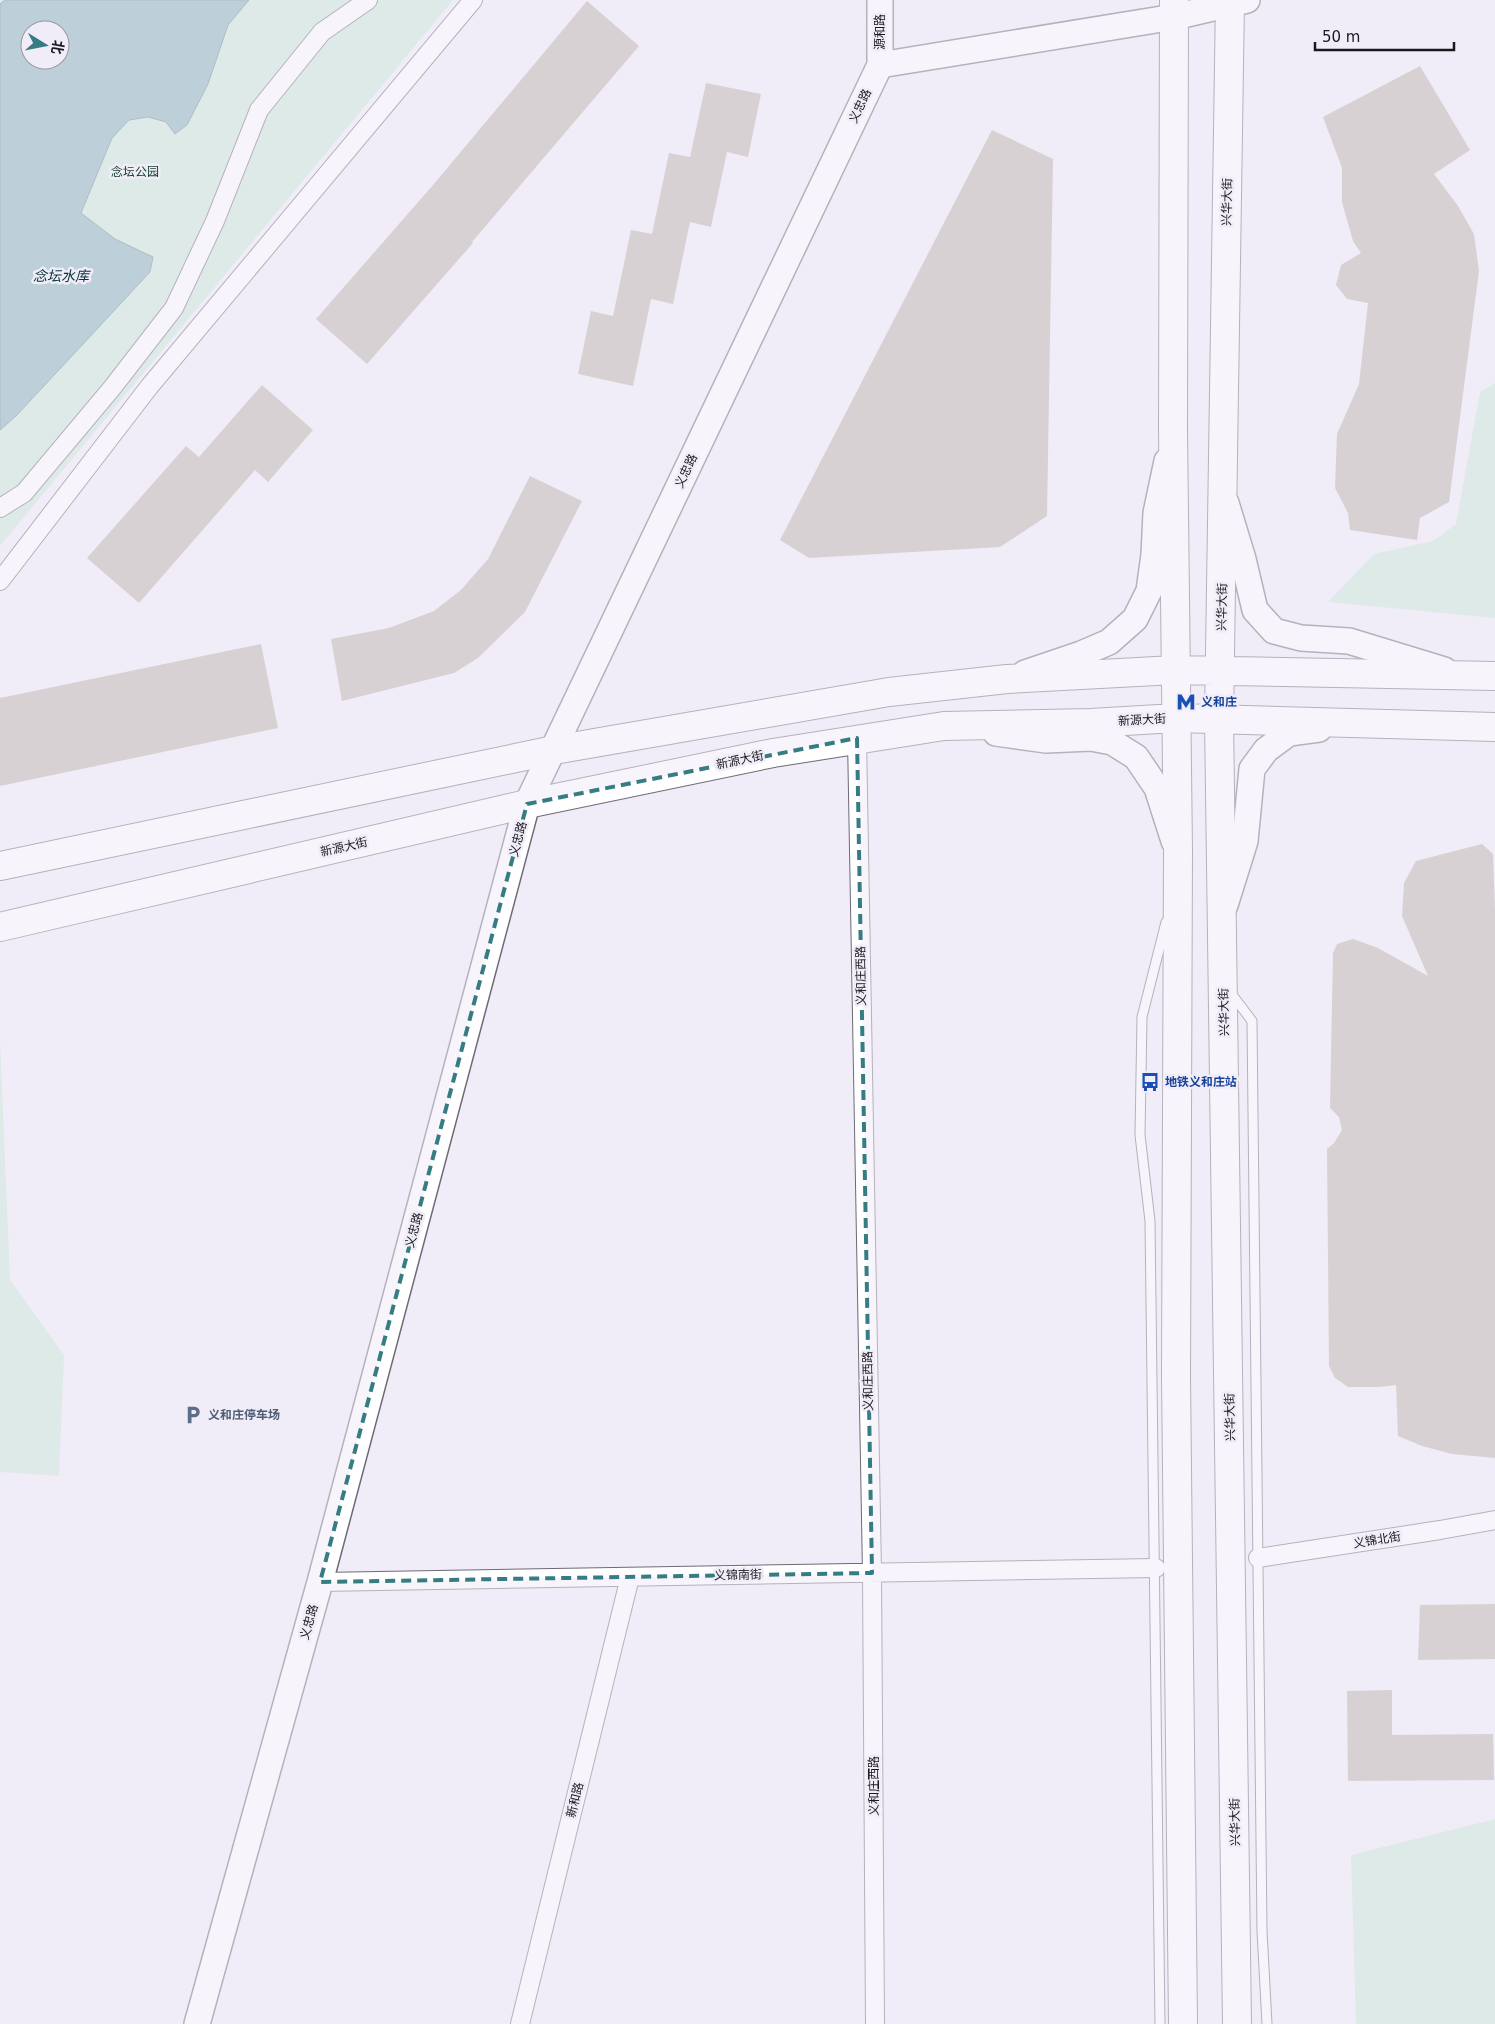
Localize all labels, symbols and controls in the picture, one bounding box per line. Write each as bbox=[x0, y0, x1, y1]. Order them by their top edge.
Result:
street label: 源和路 bbox=[873, 14, 887, 50]
north arrow bbox=[20, 20, 70, 70]
scale bar bbox=[1315, 20, 1454, 52]
text: 50 m bbox=[1322, 28, 1360, 46]
text: 北 bbox=[49, 39, 67, 56]
street label: 义忠路 bbox=[846, 87, 874, 125]
park label: 念坛公园 bbox=[111, 165, 159, 179]
street label: 兴华大街 bbox=[1220, 178, 1234, 226]
water label: 念坛水库 bbox=[33, 268, 91, 284]
street label: 义忠路 bbox=[672, 452, 700, 490]
street label: 兴华大街 bbox=[1215, 583, 1229, 631]
metro station icon: 义和庄 bbox=[1175, 691, 1197, 713]
place label: 义和庄 bbox=[1201, 695, 1237, 709]
street label: 新源大街 bbox=[1118, 712, 1166, 728]
street label: 新源大街 bbox=[715, 748, 765, 772]
street label: 义忠路 bbox=[507, 820, 529, 858]
street label: 新源大街 bbox=[319, 835, 369, 859]
street label: 义和庄西路 bbox=[853, 946, 869, 1006]
street label: 兴华大街 bbox=[1217, 988, 1231, 1036]
bus stop icon: 地铁义和庄站 bbox=[1139, 1071, 1161, 1093]
place label: 地铁义和庄站 bbox=[1165, 1075, 1237, 1089]
street label: 义忠路 bbox=[403, 1211, 425, 1249]
street label: 义和庄西路 bbox=[860, 1351, 876, 1411]
street label: 兴华大街 bbox=[1223, 1393, 1237, 1441]
parking icon: 义和庄停车场 bbox=[182, 1404, 204, 1426]
place label: 义和庄停车场 bbox=[208, 1408, 280, 1422]
street label: 义锦北街 bbox=[1352, 1529, 1402, 1551]
street label: 义锦南街 bbox=[714, 1568, 762, 1582]
street label: 义忠路 bbox=[297, 1603, 321, 1641]
street label: 义和庄西路 bbox=[867, 1756, 881, 1816]
street label: 新和路 bbox=[564, 1781, 586, 1819]
street label: 兴华大街 bbox=[1228, 1798, 1242, 1846]

